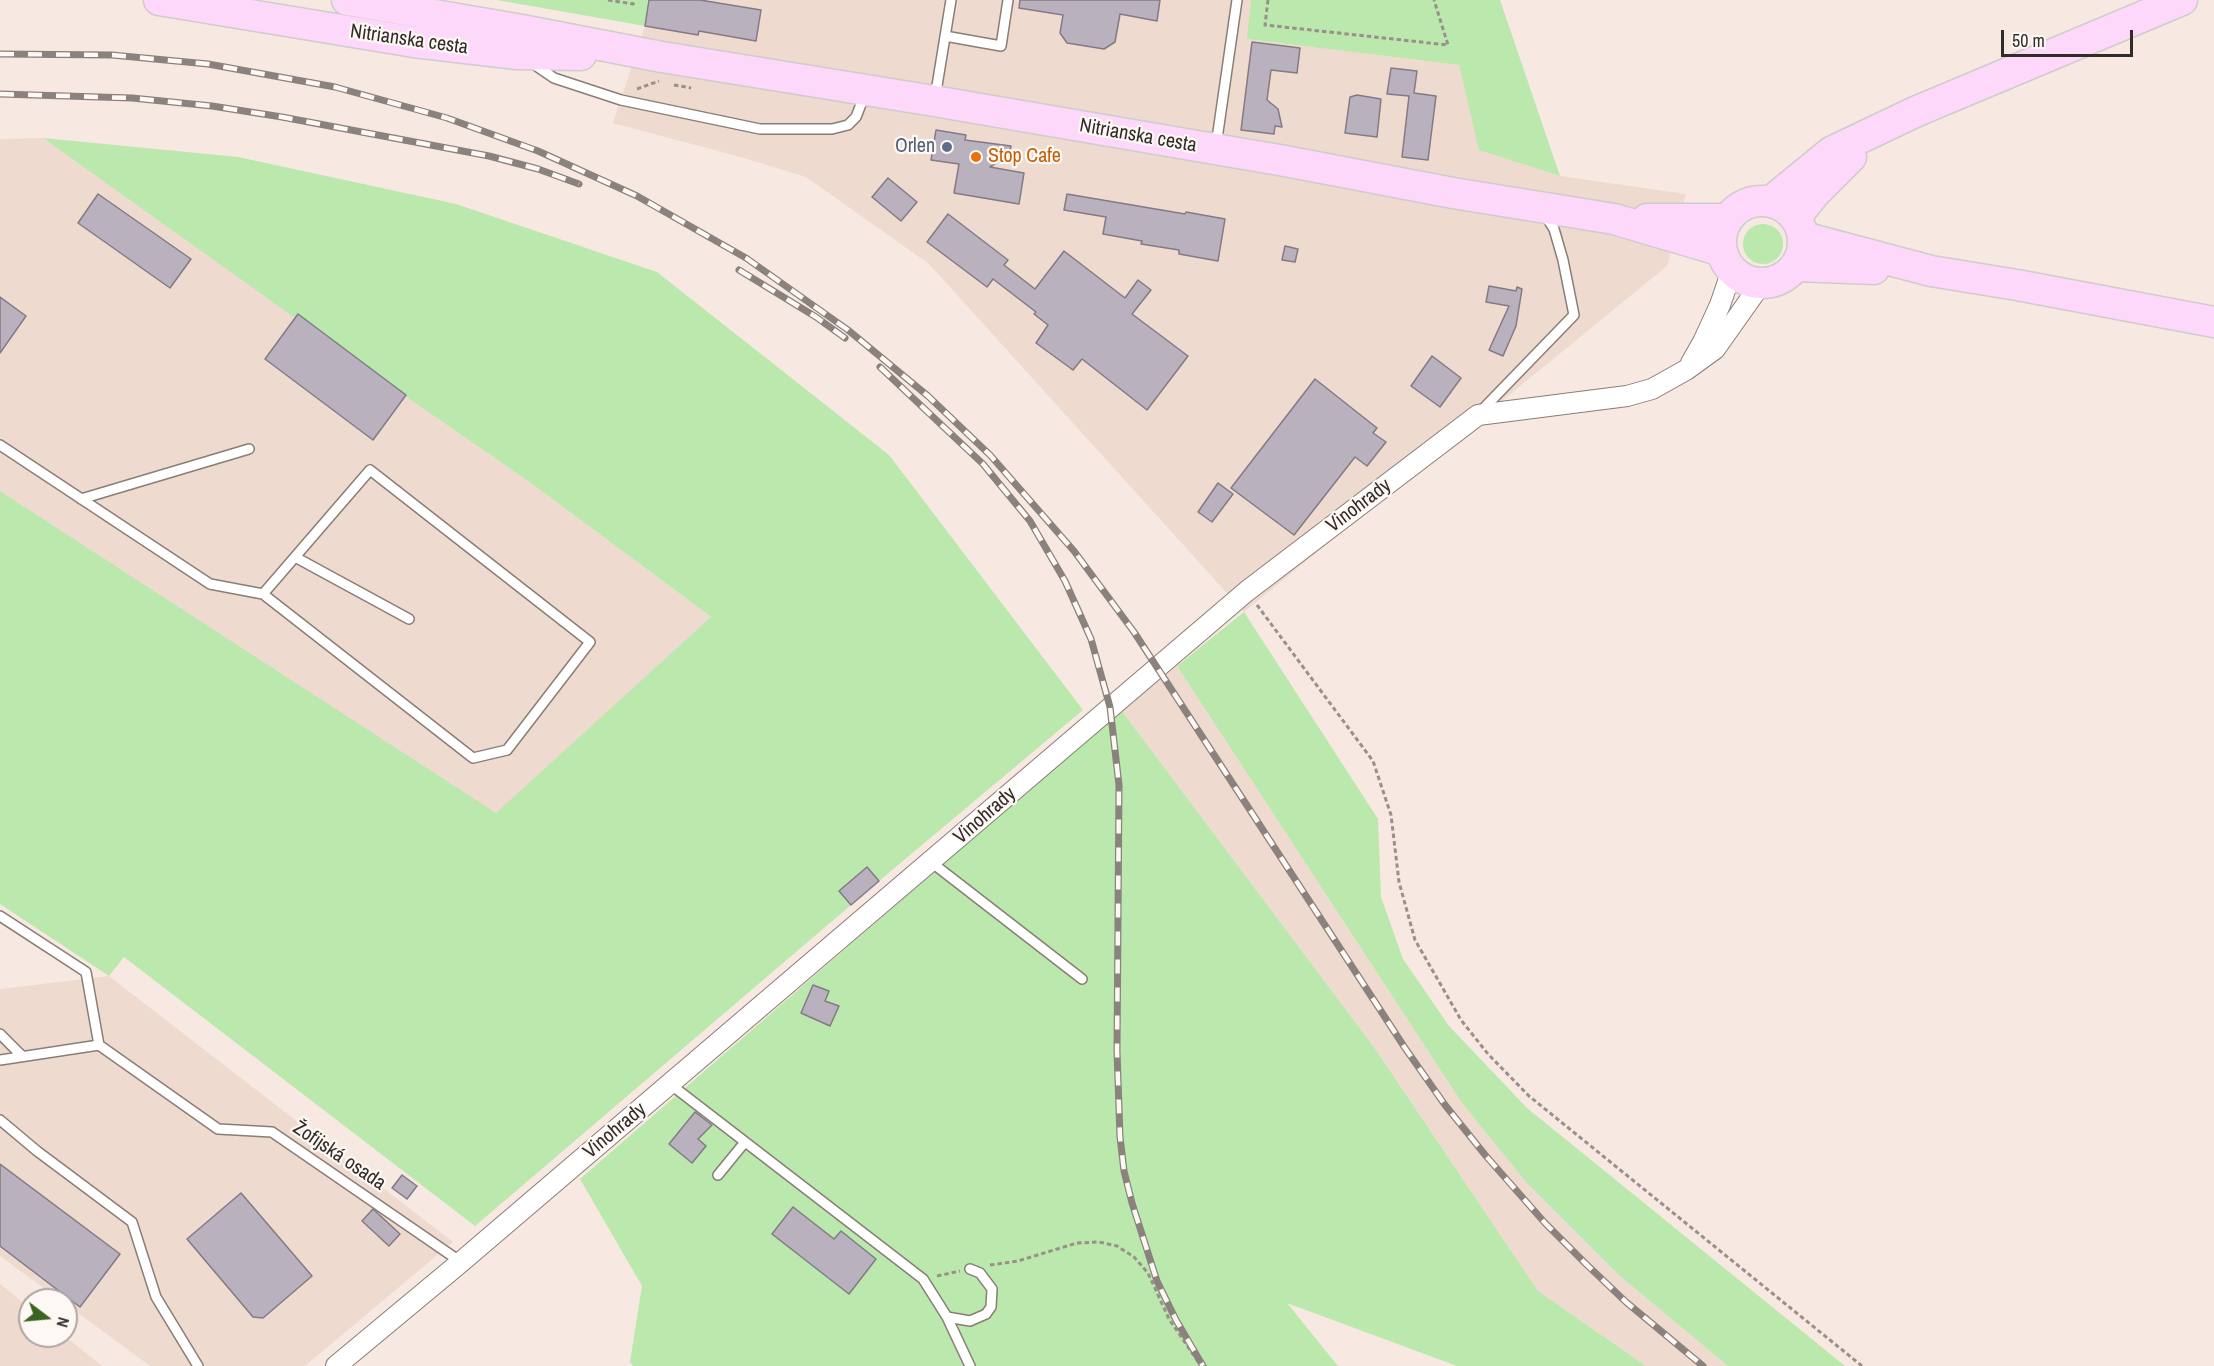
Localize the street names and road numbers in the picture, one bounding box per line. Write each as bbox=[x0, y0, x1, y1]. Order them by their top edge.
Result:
street label: Nitrianska cesta bbox=[349, 20, 469, 60]
street label: Nitrianska cesta bbox=[1078, 114, 1198, 158]
street label: Vinohrady bbox=[1322, 474, 1396, 538]
street label: Vinohrady bbox=[949, 783, 1021, 849]
street label: Vinohrady bbox=[579, 1098, 651, 1164]
street label: Žofijská osada bbox=[288, 1116, 390, 1196]

